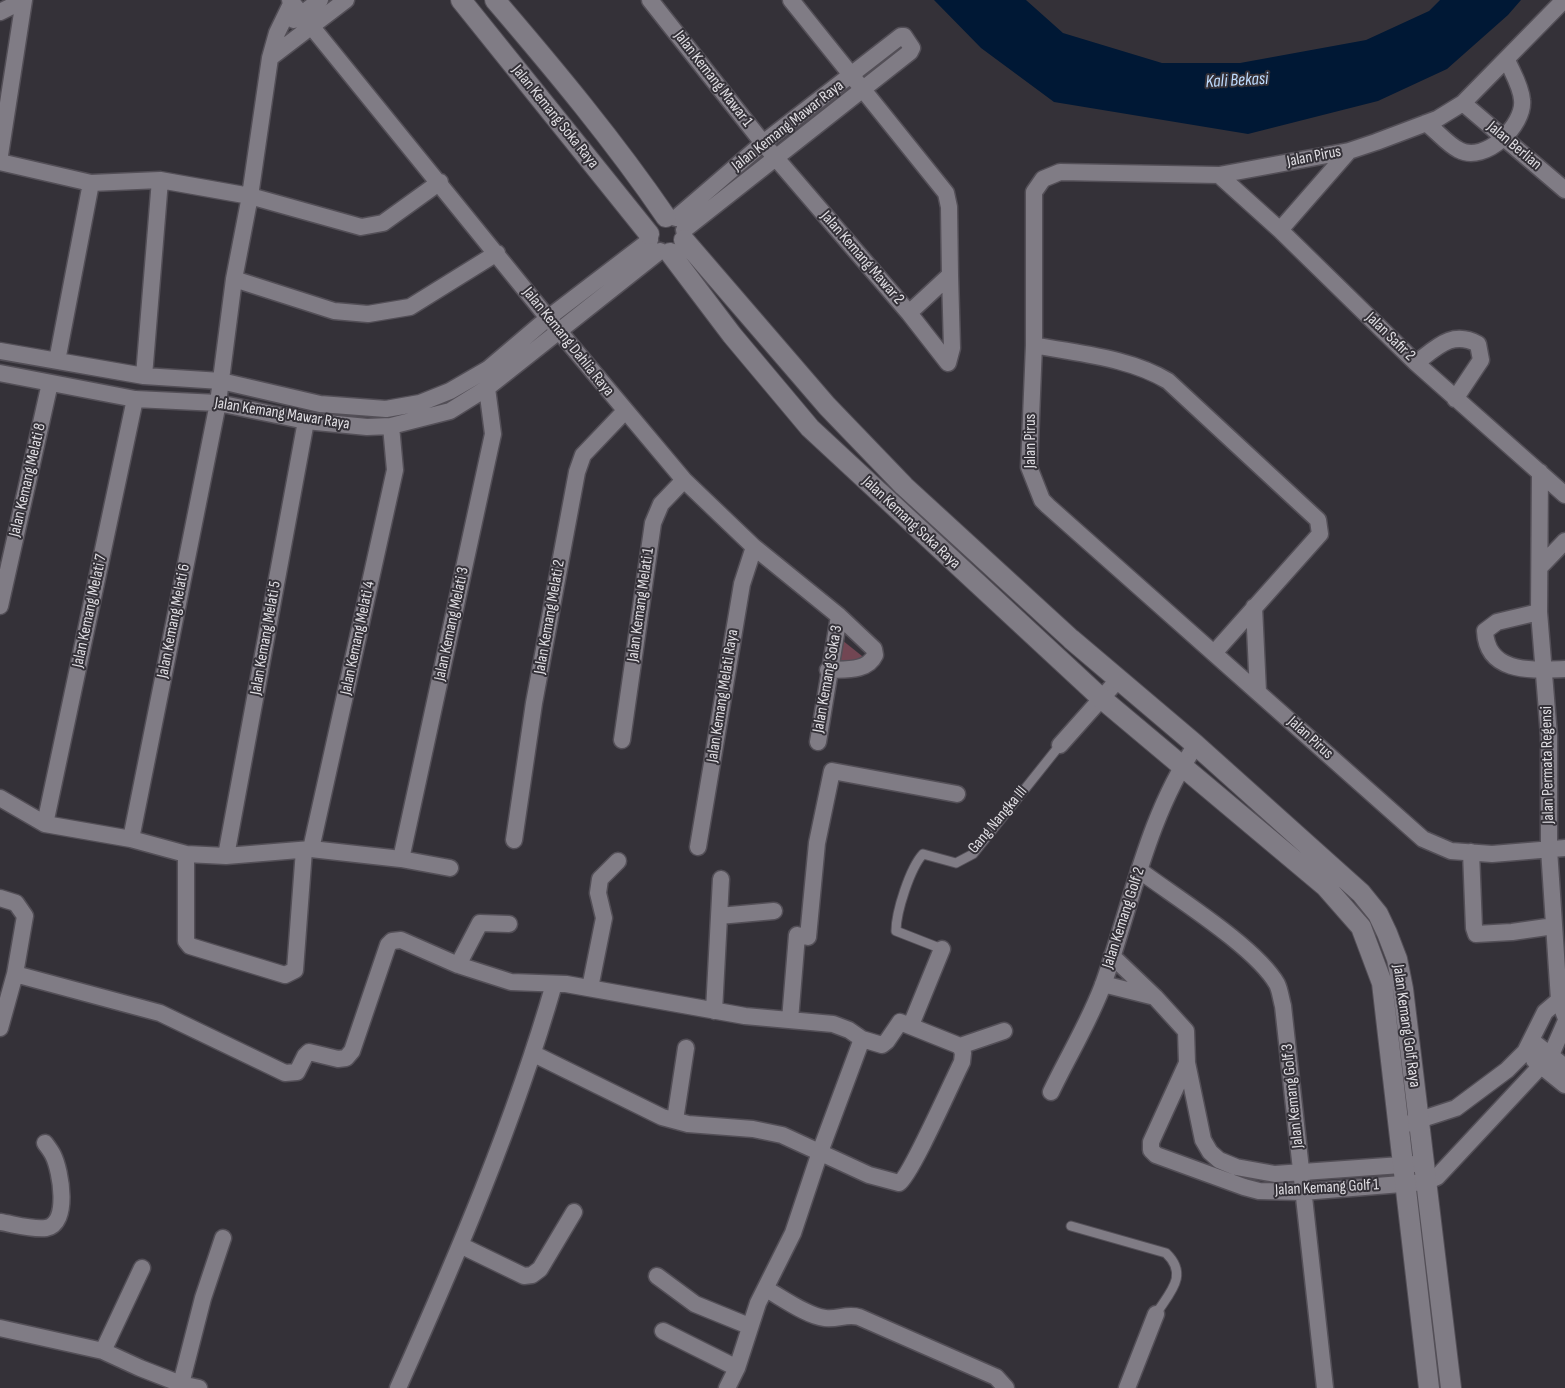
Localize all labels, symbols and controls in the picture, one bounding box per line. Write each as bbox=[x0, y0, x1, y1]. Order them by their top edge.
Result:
street label: Jalan Kemang Mawar 1 bbox=[669, 27, 757, 131]
street label: Jalan Kemang Soka Raya bbox=[508, 62, 602, 172]
water label: Kali Bekasi bbox=[1205, 69, 1269, 93]
street label: Jalan Kemang Mawar Raya bbox=[728, 76, 848, 176]
street label: Jalan Berlian bbox=[1483, 118, 1545, 174]
street label: Jalan Pirus bbox=[1285, 142, 1343, 172]
street label: Jalan Kemang Mawar 2 bbox=[816, 207, 908, 309]
street label: Jalan Kemang Dahlia Raya bbox=[518, 284, 618, 400]
street label: Jalan Safir 2 bbox=[1361, 309, 1419, 365]
street label: Jalan Kemang Mawar Raya bbox=[213, 394, 351, 434]
street label: Jalan Pirus bbox=[1021, 414, 1041, 468]
street label: Jalan Kemang Melati 8 bbox=[6, 421, 50, 539]
street label: Jalan Kemang Soka Raya bbox=[858, 473, 964, 573]
street label: Jalan Kemang Melati 1 bbox=[624, 547, 658, 663]
street label: Jalan Kemang Melati 7 bbox=[69, 553, 111, 669]
street label: Jalan Kemang Melati 2 bbox=[531, 558, 569, 676]
street label: Jalan Kemang Melati 6 bbox=[154, 562, 194, 680]
street label: Jalan Kemang Melati 3 bbox=[431, 565, 473, 683]
street label: Jalan Kemang Melati 5 bbox=[247, 579, 285, 697]
street label: Jalan Kemang Melati 4 bbox=[337, 579, 379, 697]
street label: Jalan Kemang Soka 3 bbox=[809, 624, 847, 734]
street label: Jalan Kemang Melati Raya bbox=[703, 628, 743, 764]
street label: Jalan Permata Regensi bbox=[1537, 706, 1559, 824]
street label: Jalan Pirus bbox=[1283, 713, 1337, 763]
street label: Gang Nangka III bbox=[964, 782, 1032, 858]
street label: Jalan Kemang Golf 2 bbox=[1099, 865, 1149, 971]
street label: Jalan Kemang Golf Raya bbox=[1388, 963, 1424, 1089]
street label: Jalan Kemang Golf 3 bbox=[1278, 1043, 1308, 1149]
street label: Jalan Kemang Golf 1 bbox=[1275, 1176, 1379, 1200]

